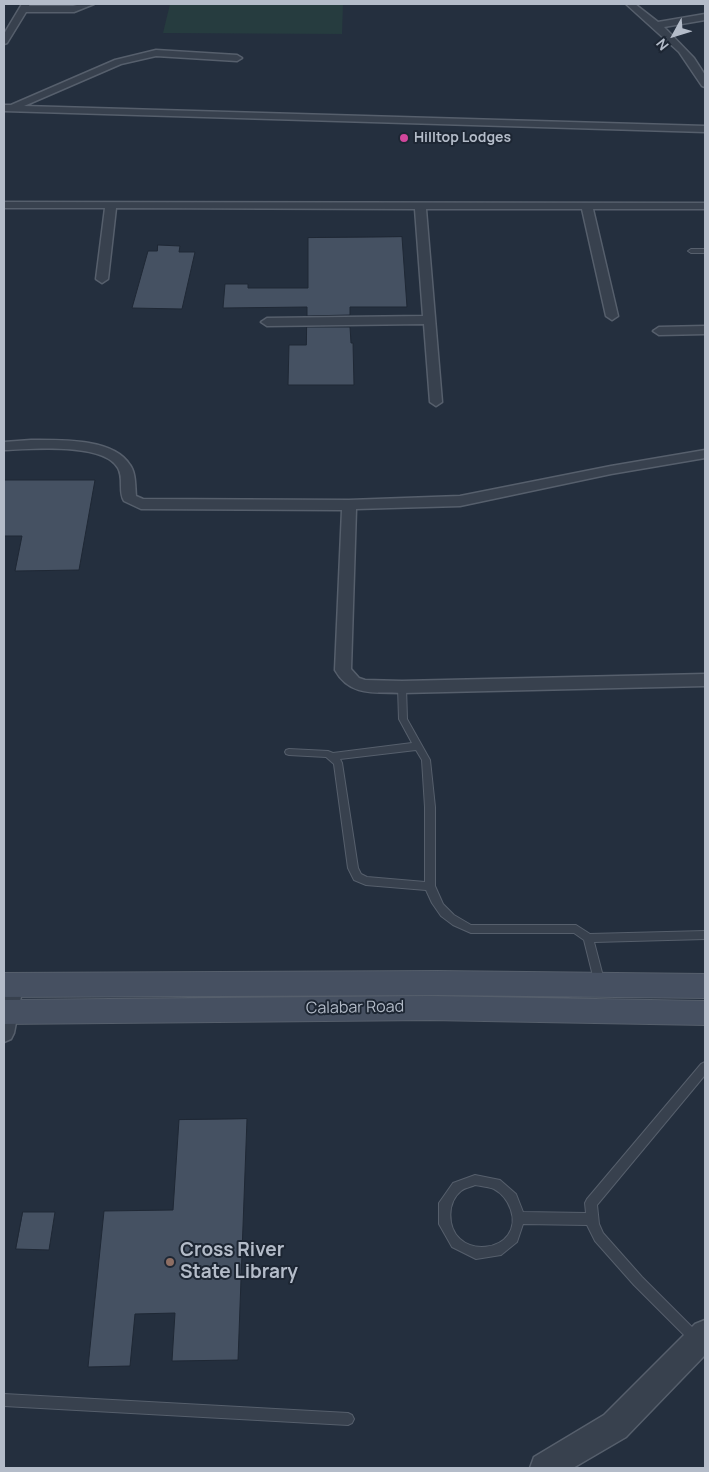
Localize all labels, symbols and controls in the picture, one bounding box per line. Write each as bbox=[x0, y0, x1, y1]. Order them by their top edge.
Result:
north arrow bbox=[649, 10, 699, 60]
text: N bbox=[651, 35, 673, 55]
place label: Hilltop Lodges bbox=[414, 130, 511, 146]
marker: Hilltop Lodges bbox=[398, 132, 410, 144]
street label: Calabar Road bbox=[306, 998, 404, 1018]
place label: Cross River State Library bbox=[180, 1240, 298, 1284]
marker: Cross River State Library bbox=[164, 1256, 176, 1268]

